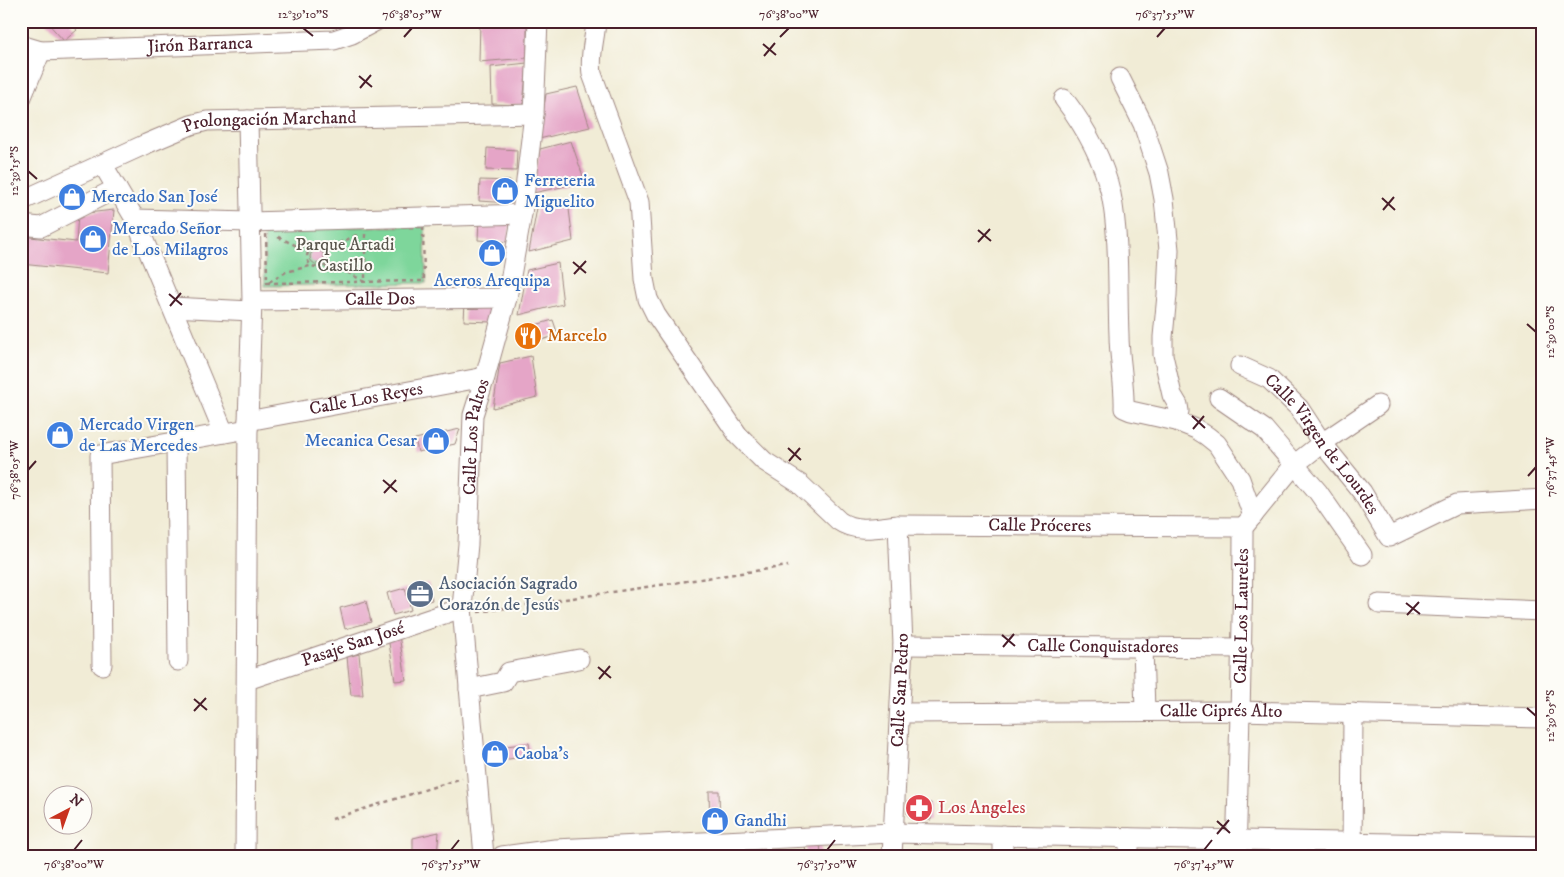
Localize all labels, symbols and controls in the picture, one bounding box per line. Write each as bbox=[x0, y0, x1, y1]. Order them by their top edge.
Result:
text: 12°39'10"S bbox=[278, 7, 328, 22]
text: 76°38'05"W bbox=[382, 7, 443, 22]
text: 76°38'00"W bbox=[759, 7, 820, 22]
text: 76°37'55"W bbox=[1135, 7, 1196, 22]
street label: Jirón Barranca bbox=[145, 32, 253, 58]
street label: Prolongación Marchand bbox=[179, 107, 357, 138]
text: 12°39'15"S bbox=[7, 146, 22, 196]
place label: Ferreteria Miguelito bbox=[524, 170, 595, 213]
shop icon: Ferreteria Miguelito bbox=[490, 176, 520, 206]
shop icon: Mercado San José bbox=[57, 182, 87, 212]
place label: Mercado San José bbox=[91, 186, 218, 208]
place label: Mercado Señor de Los Milagros bbox=[112, 218, 228, 261]
shop icon: Mercado Señor de Los Milagros bbox=[78, 224, 108, 254]
park label: Parque Artadi Castillo bbox=[296, 234, 394, 277]
shop icon: Aceros Arequipa bbox=[477, 238, 507, 268]
place label: Aceros Arequipa bbox=[434, 270, 551, 292]
street label: Calle Dos bbox=[345, 288, 415, 311]
text: 12°39'00"S bbox=[1543, 306, 1558, 358]
restaurant icon: Marcelo bbox=[513, 321, 543, 351]
place label: Marcelo bbox=[547, 325, 607, 347]
street label: Calle Virgen de Lourdes bbox=[1259, 369, 1384, 518]
street label: Calle Los Paltos bbox=[459, 376, 495, 495]
street label: Calle Los Reyes bbox=[308, 378, 424, 420]
place label: Mercado Virgen de Las Mercedes bbox=[79, 414, 198, 457]
shop icon: Mercado Virgen de Las Mercedes bbox=[45, 420, 75, 450]
shop icon: Mecanica Cesar bbox=[421, 426, 451, 456]
place label: Mecanica Cesar bbox=[305, 430, 417, 452]
text: 76°37'45"W bbox=[1543, 436, 1558, 497]
text: 76°38'05"W bbox=[7, 439, 22, 500]
street label: Calle Próceres bbox=[988, 515, 1091, 537]
street label: Calle Los Laureles bbox=[1230, 548, 1254, 684]
place label: Asociación Sagrado Corazón de Jesús bbox=[439, 573, 578, 616]
office icon: Asociación Sagrado Corazón de Jesús bbox=[405, 579, 435, 609]
street label: Pasaje San José bbox=[299, 617, 408, 672]
street label: Calle San Pedro bbox=[887, 632, 914, 748]
street label: Calle Conquistadores bbox=[1027, 635, 1179, 658]
text: 12°39'05"S bbox=[1543, 690, 1558, 742]
street label: Calle Ciprés Alto bbox=[1160, 700, 1283, 723]
shop icon: Caoba's bbox=[480, 739, 510, 769]
place label: Caoba's bbox=[514, 743, 569, 765]
north arrow bbox=[42, 784, 92, 834]
text: N bbox=[66, 790, 86, 812]
pharmacy icon: Los Angeles bbox=[904, 793, 934, 823]
place label: Los Angeles bbox=[938, 797, 1026, 819]
shop icon: Gandhi bbox=[700, 806, 730, 836]
place label: Gandhi bbox=[734, 810, 787, 832]
text: 76°38'00"W bbox=[44, 857, 105, 872]
text: 76°37'55"W bbox=[421, 857, 482, 872]
text: 76°37'50"W bbox=[797, 857, 858, 872]
text: 76°37'45"W bbox=[1174, 857, 1235, 872]

